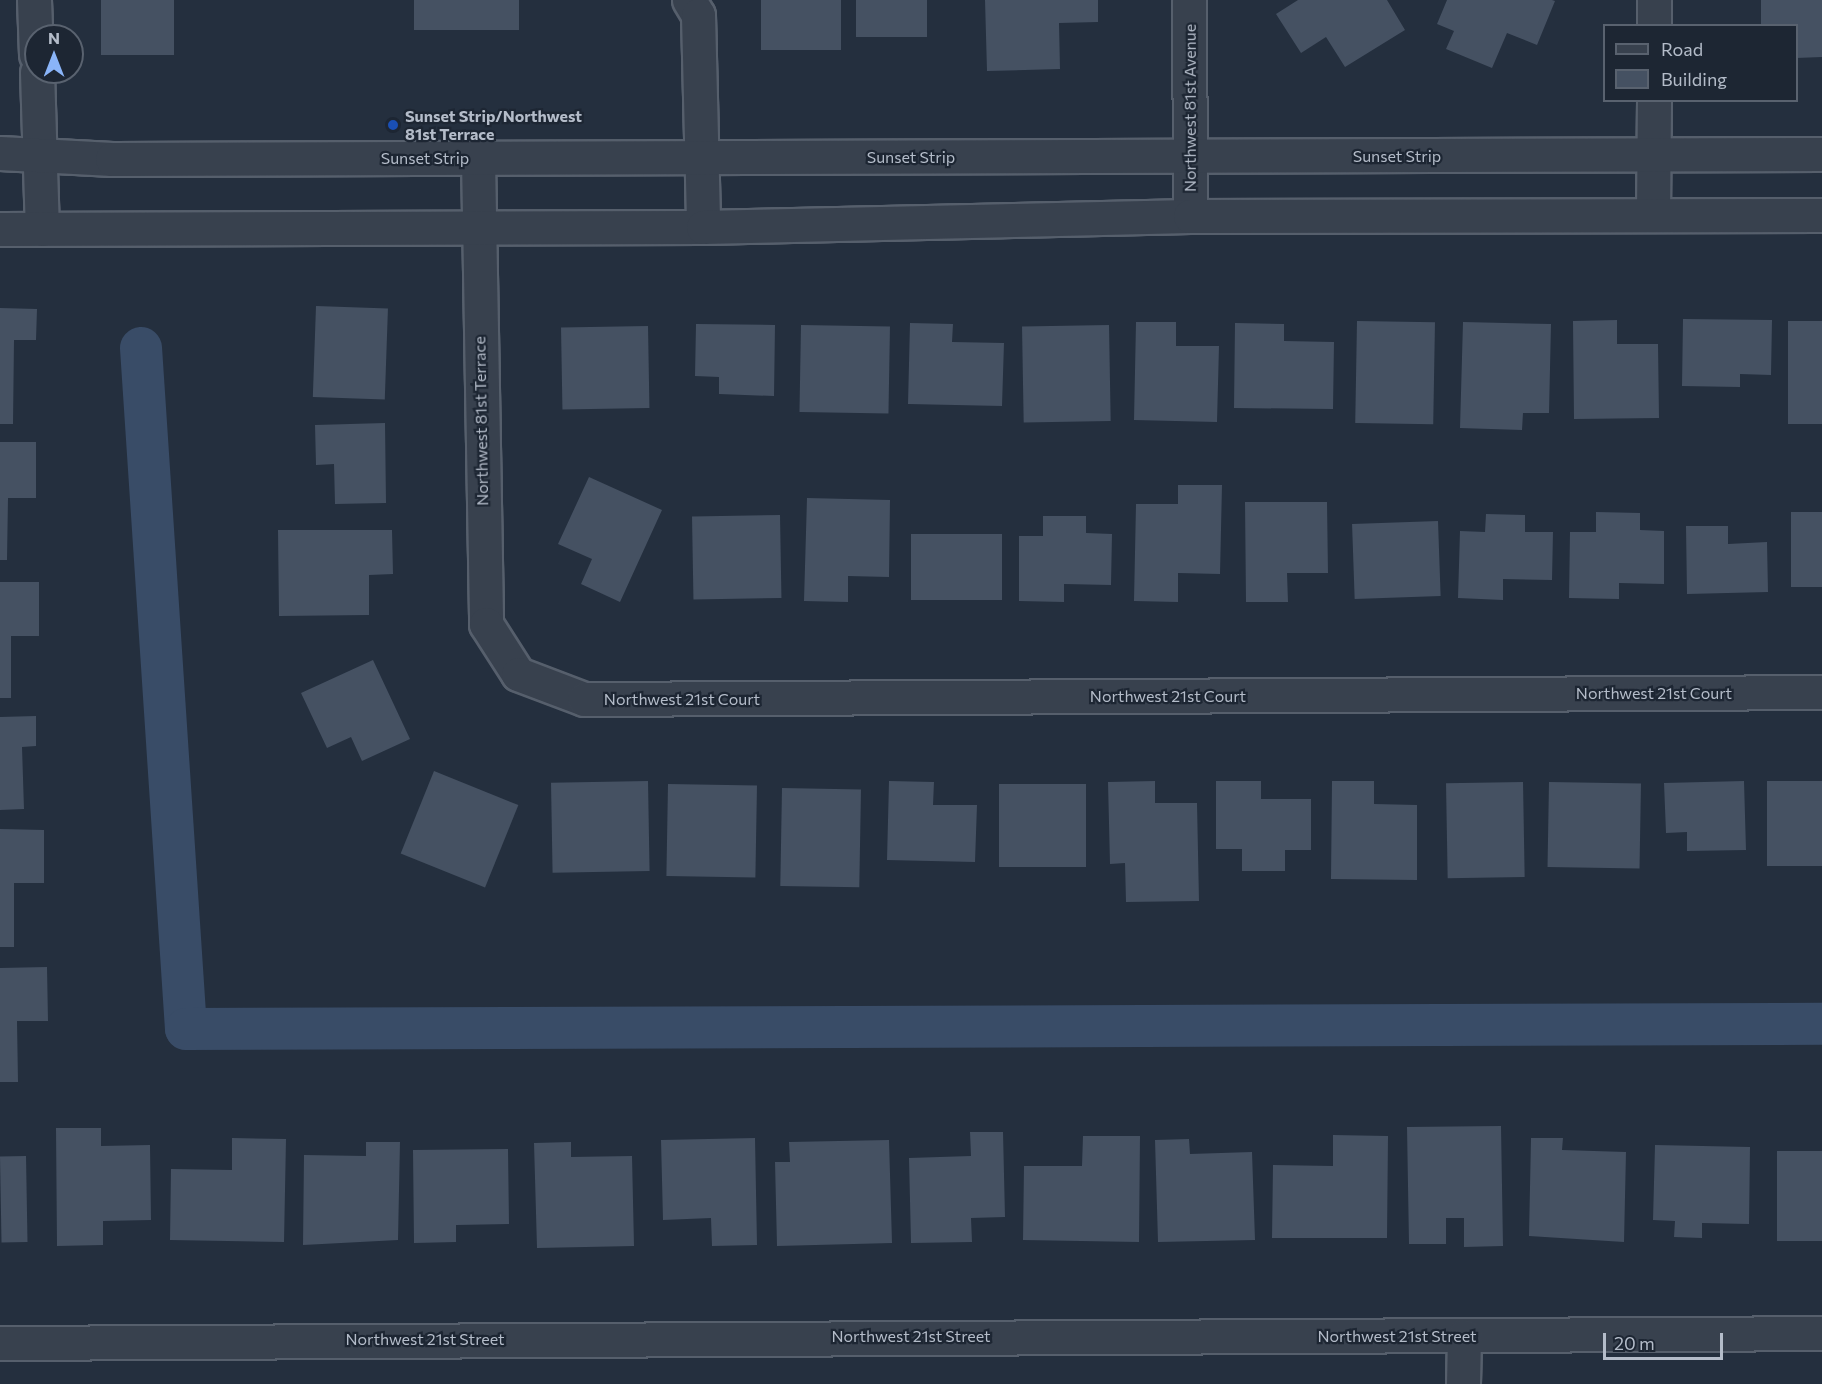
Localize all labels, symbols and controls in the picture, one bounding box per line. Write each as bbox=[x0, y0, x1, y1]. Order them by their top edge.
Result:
north arrow bbox=[24, 24, 84, 84]
street label: Northwest 81st Avenue bbox=[1180, 24, 1200, 192]
legend bbox=[1603, 24, 1798, 102]
text: N bbox=[48, 28, 60, 47]
text: Road bbox=[1661, 38, 1703, 60]
text: Building bbox=[1661, 68, 1727, 90]
place label: Sunset Strip/Northwest 81st Terrace bbox=[405, 106, 582, 144]
marker: Sunset Strip/Northwest 81st Terrace bbox=[386, 118, 400, 132]
street label: Sunset Strip bbox=[1353, 146, 1441, 166]
street label: Sunset Strip bbox=[867, 147, 955, 167]
street label: Sunset Strip bbox=[381, 148, 469, 168]
street label: Northwest 81st Terrace bbox=[470, 336, 492, 506]
street label: Northwest 21st Court bbox=[1576, 683, 1732, 703]
street label: Northwest 21st Court bbox=[1090, 686, 1246, 706]
street label: Northwest 21st Court bbox=[604, 689, 760, 709]
scale bar bbox=[1606, 1321, 1726, 1359]
street label: Northwest 21st Street bbox=[831, 1326, 991, 1346]
street label: Northwest 21st Street bbox=[1317, 1326, 1477, 1346]
street label: Northwest 21st Street bbox=[345, 1329, 505, 1349]
text: 20 m bbox=[1614, 1332, 1655, 1354]

